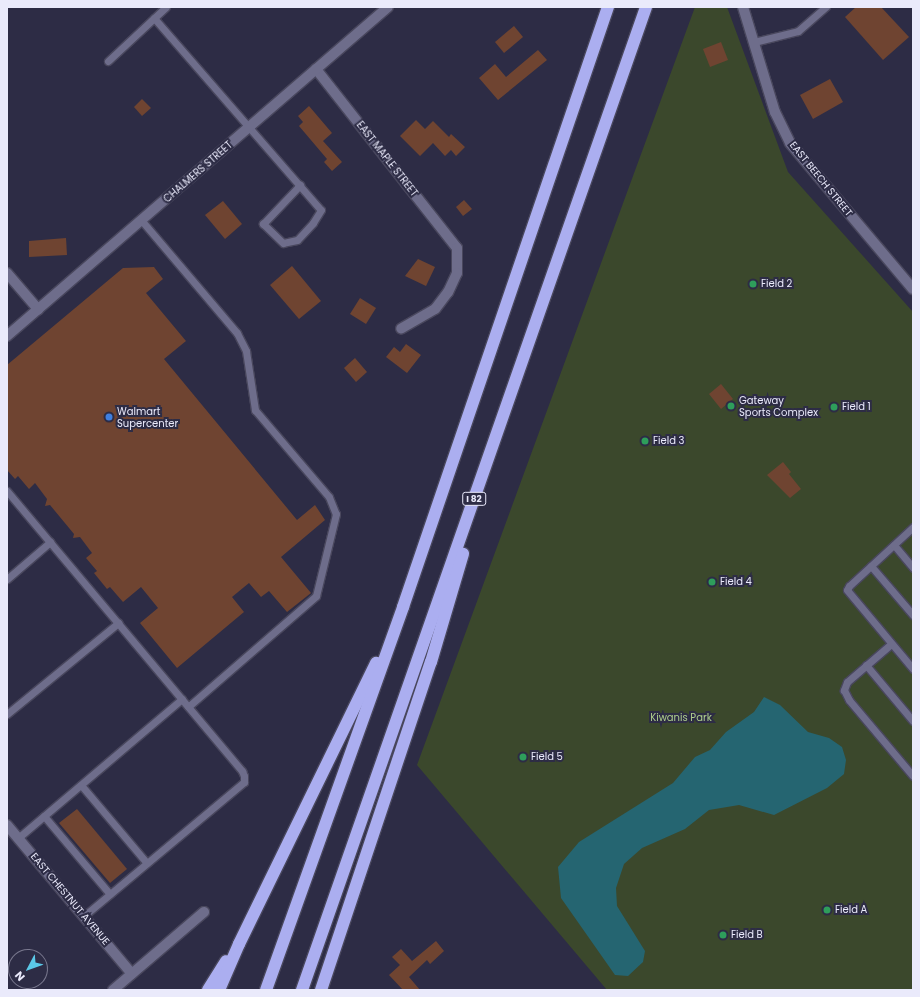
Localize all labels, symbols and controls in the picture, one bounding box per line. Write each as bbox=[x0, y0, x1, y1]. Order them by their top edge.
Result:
street label: EAST MAPLE STREET bbox=[354, 119, 420, 199]
street label: CHALMERS STREET bbox=[161, 139, 235, 205]
street label: EAST BEECH STREET bbox=[787, 139, 855, 219]
place label: Field 2 bbox=[761, 278, 792, 290]
marker: Field 2 bbox=[748, 279, 758, 289]
place label: Gateway Sports Complex bbox=[739, 394, 818, 418]
marker: Gateway Sports Complex bbox=[726, 401, 736, 411]
place label: Field 1 bbox=[842, 401, 871, 413]
marker: Field 1 bbox=[829, 402, 839, 412]
place label: Walmart Supercenter bbox=[117, 405, 178, 428]
marker: Walmart Supercenter bbox=[104, 412, 114, 422]
place label: Field 3 bbox=[653, 435, 684, 447]
marker: Field 3 bbox=[640, 436, 650, 446]
road number: I 82 bbox=[462, 492, 486, 506]
place label: Field 4 bbox=[720, 576, 752, 588]
marker: Field 4 bbox=[707, 577, 717, 587]
park label: Kiwanis Park bbox=[650, 712, 712, 724]
place label: Field 5 bbox=[531, 751, 563, 763]
marker: Field 5 bbox=[518, 752, 528, 762]
street label: EAST CHESTNUT AVENUE bbox=[28, 851, 112, 947]
place label: Field A bbox=[835, 904, 867, 916]
marker: Field A bbox=[822, 905, 832, 915]
place label: Field B bbox=[731, 929, 763, 941]
marker: Field B bbox=[718, 930, 728, 940]
north arrow bbox=[8, 949, 48, 989]
text: N bbox=[11, 968, 28, 985]

